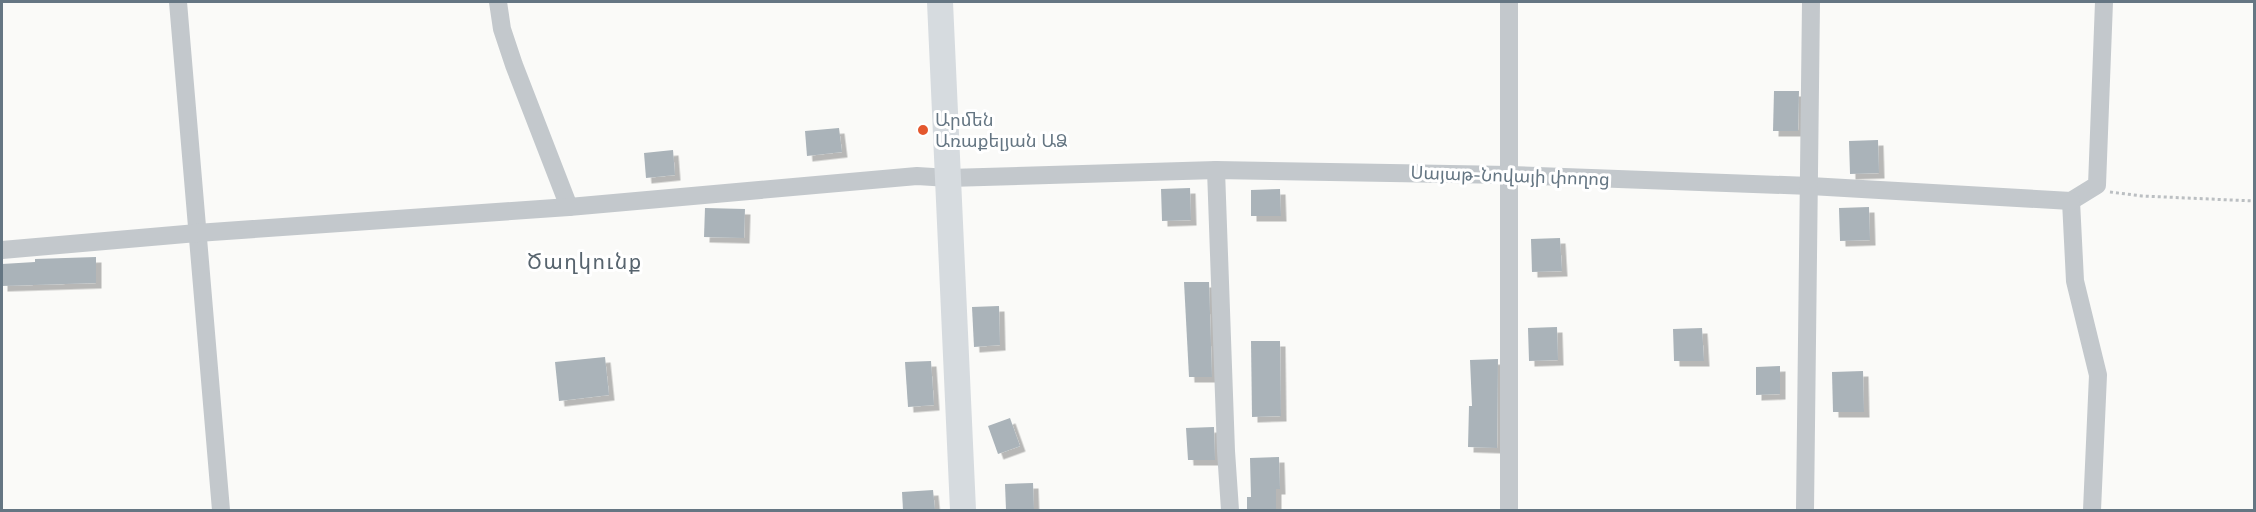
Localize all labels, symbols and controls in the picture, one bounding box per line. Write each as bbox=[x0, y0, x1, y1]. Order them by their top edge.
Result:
place label: Արմեն Առաքելյան ԱՁ bbox=[935, 109, 1068, 151]
marker: Արմեն Առաքելյան ԱՁ bbox=[916, 123, 930, 137]
street label: Սայաթ-Նովայի փողոց bbox=[1410, 162, 1610, 189]
district label: Ծաղկունք bbox=[527, 249, 643, 274]

